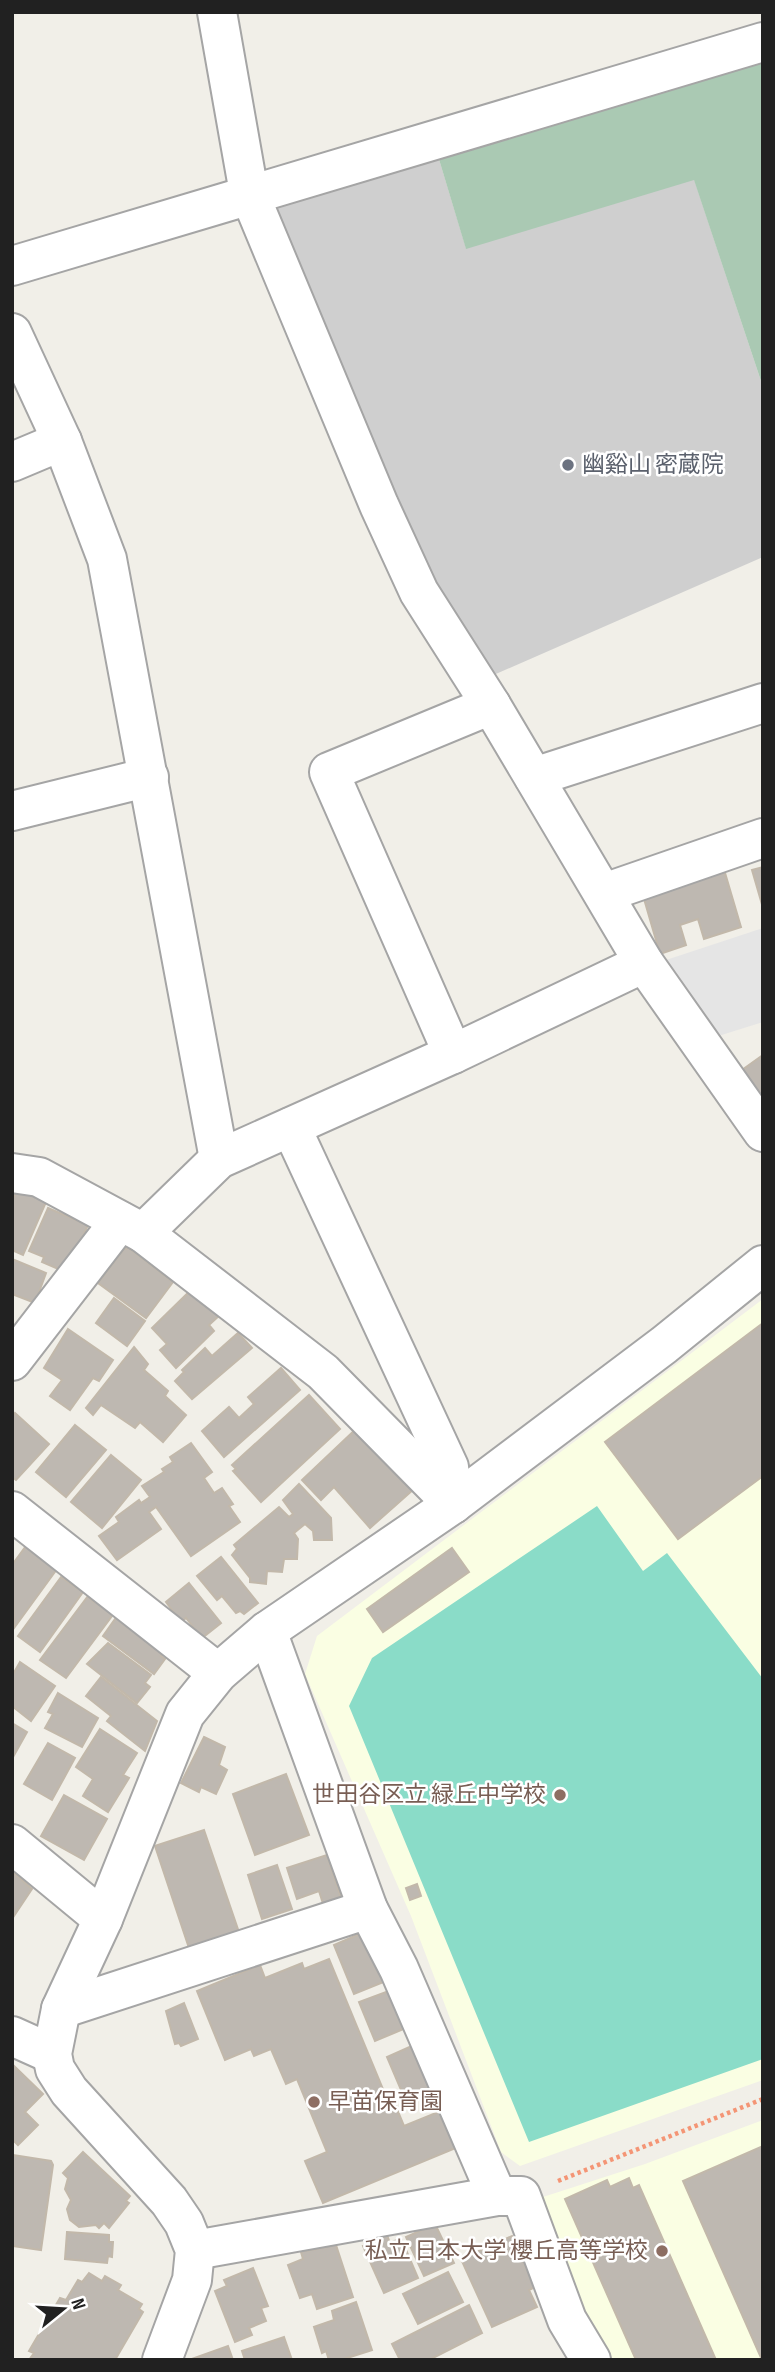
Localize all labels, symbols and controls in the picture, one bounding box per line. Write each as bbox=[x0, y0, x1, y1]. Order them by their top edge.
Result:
place label: 幽谿山 密蔵院 bbox=[582, 451, 724, 479]
marker: 幽谿山 密蔵院 bbox=[560, 457, 576, 473]
place label: 世田谷区立 緑丘中学校 bbox=[312, 1781, 546, 1809]
marker: 世田谷区立 緑丘中学校 bbox=[552, 1787, 568, 1803]
place label: 早苗保育園 bbox=[328, 2088, 443, 2116]
marker: 早苗保育園 bbox=[306, 2094, 322, 2110]
place label: 私立 日本大学 櫻丘高等学校 bbox=[365, 2237, 648, 2265]
marker: 私立 日本大学 櫻丘高等学校 bbox=[654, 2243, 670, 2259]
north arrow bbox=[28, 2274, 98, 2344]
text: N bbox=[65, 2296, 90, 2313]

